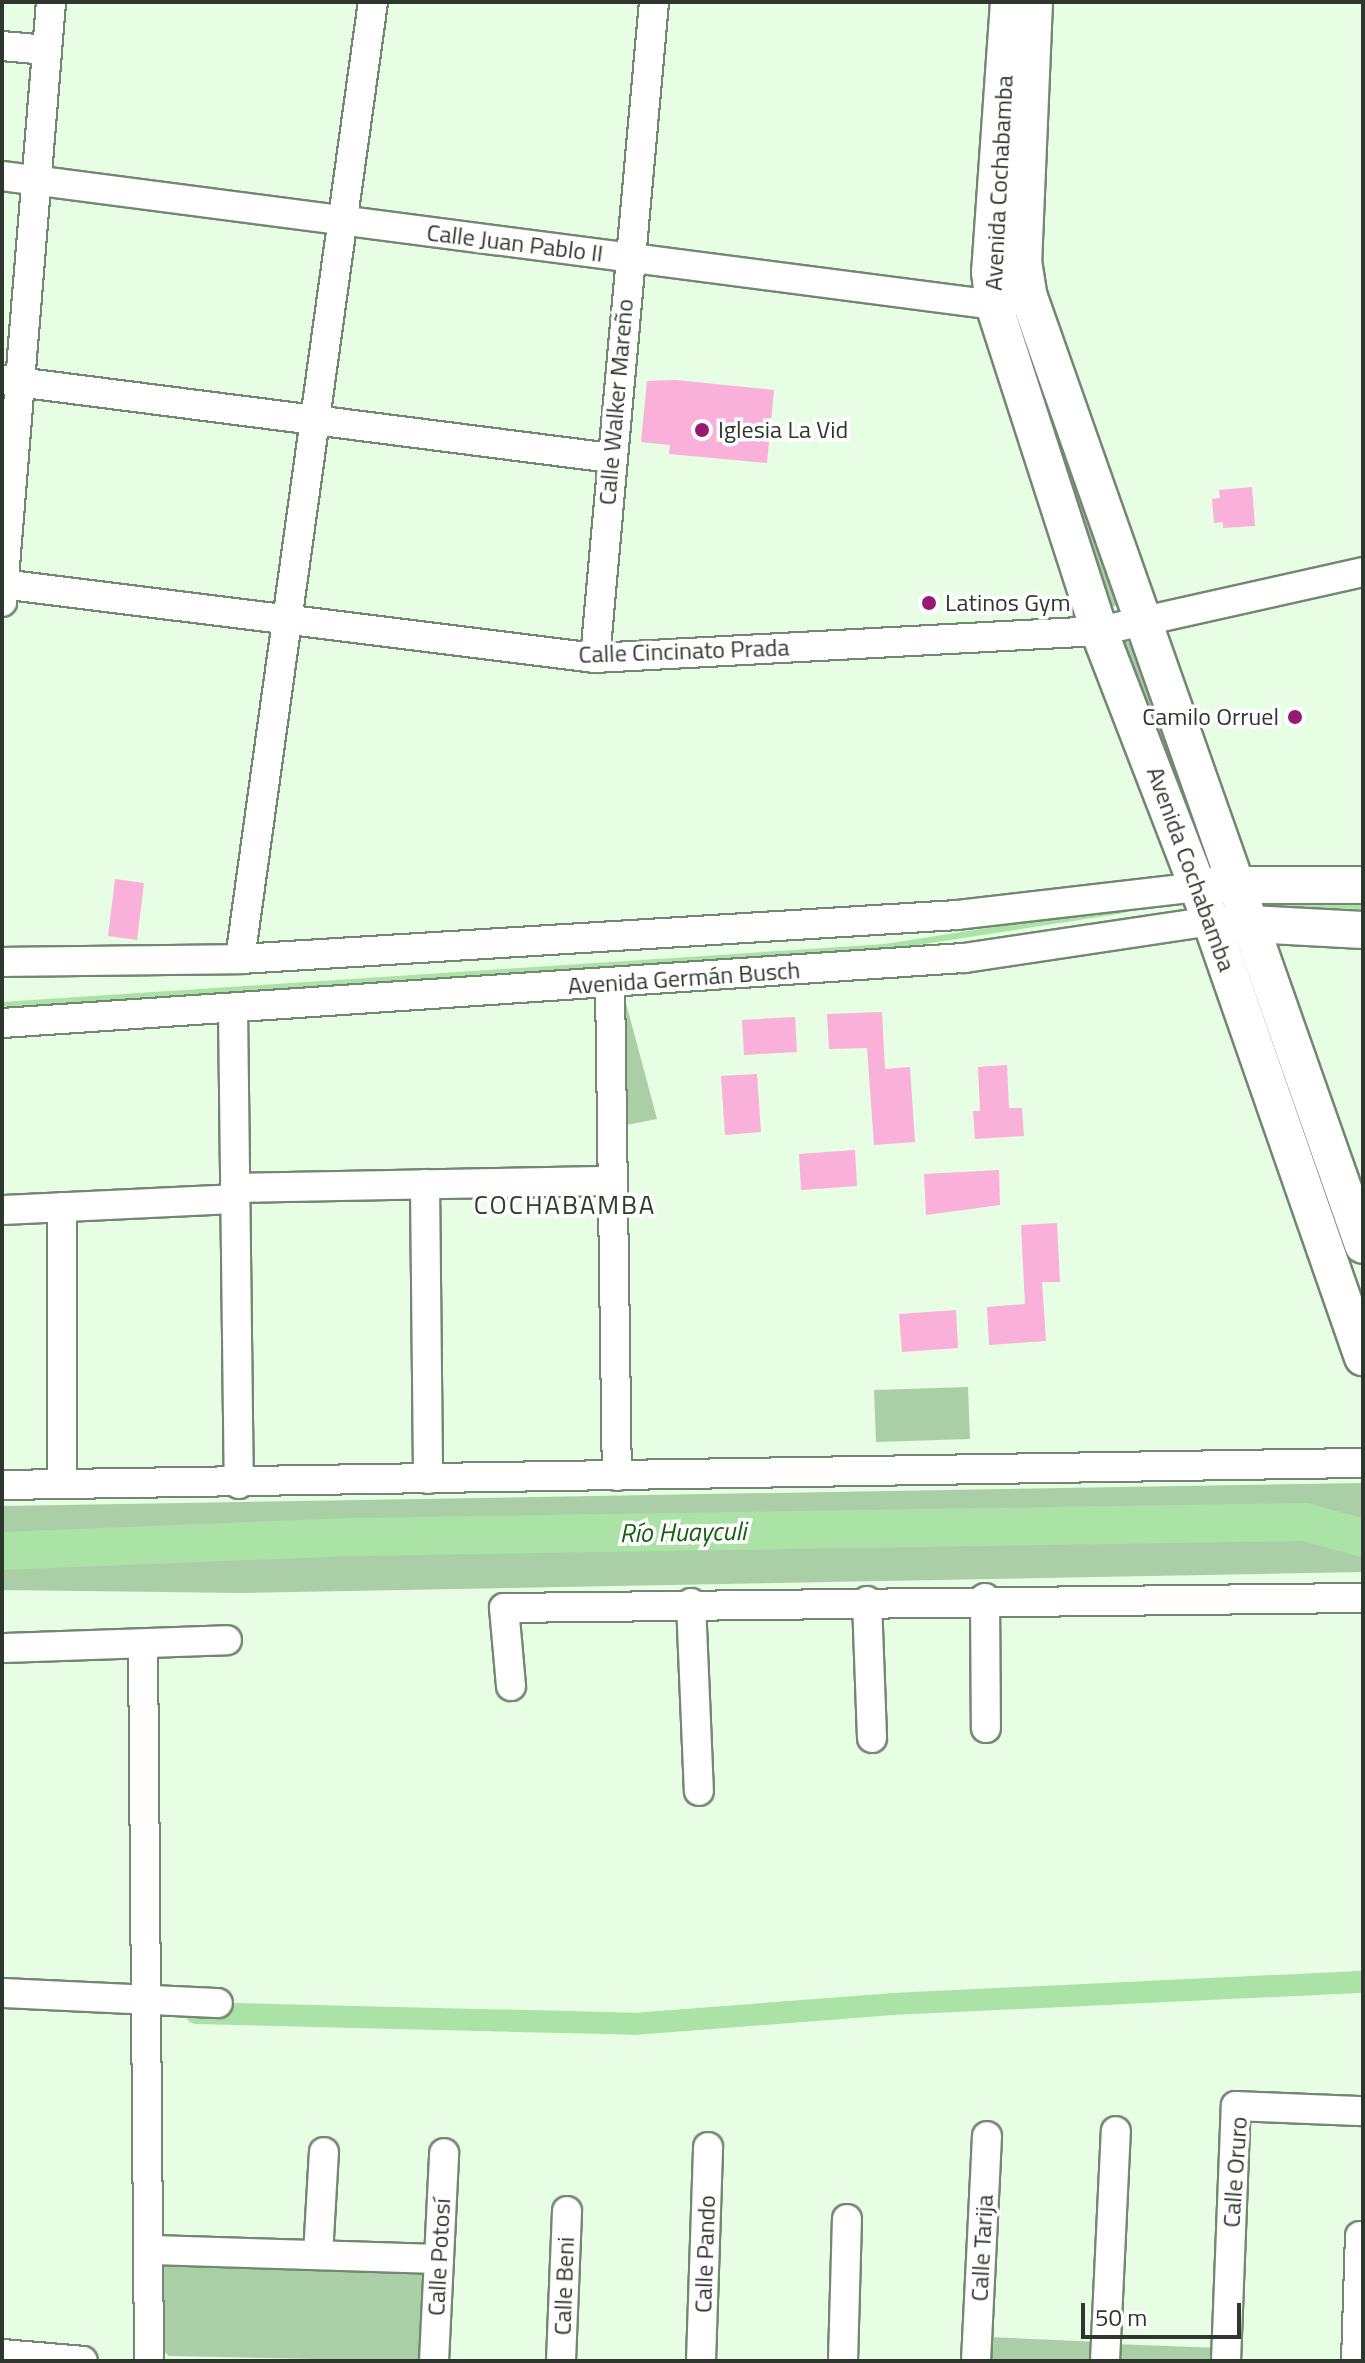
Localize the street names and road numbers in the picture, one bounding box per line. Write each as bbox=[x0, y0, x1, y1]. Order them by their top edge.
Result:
street label: Avenida Cochabamba bbox=[979, 75, 1019, 291]
street label: Calle Juan Pablo II bbox=[425, 218, 605, 268]
street label: Calle Walker Mareño bbox=[593, 298, 639, 506]
street label: Calle Cincinato Prada bbox=[578, 633, 790, 669]
street label: Avenida Cochabamba bbox=[1141, 763, 1241, 975]
street label: Avenida Germán Busch bbox=[567, 956, 801, 1000]
street label: Calle Oruro bbox=[1217, 2116, 1253, 2228]
street label: Calle Tarija bbox=[965, 2194, 999, 2302]
street label: Calle Pando bbox=[689, 2195, 721, 2313]
street label: Calle Potosí bbox=[422, 2197, 456, 2317]
street label: Calle Beni bbox=[548, 2236, 580, 2336]

